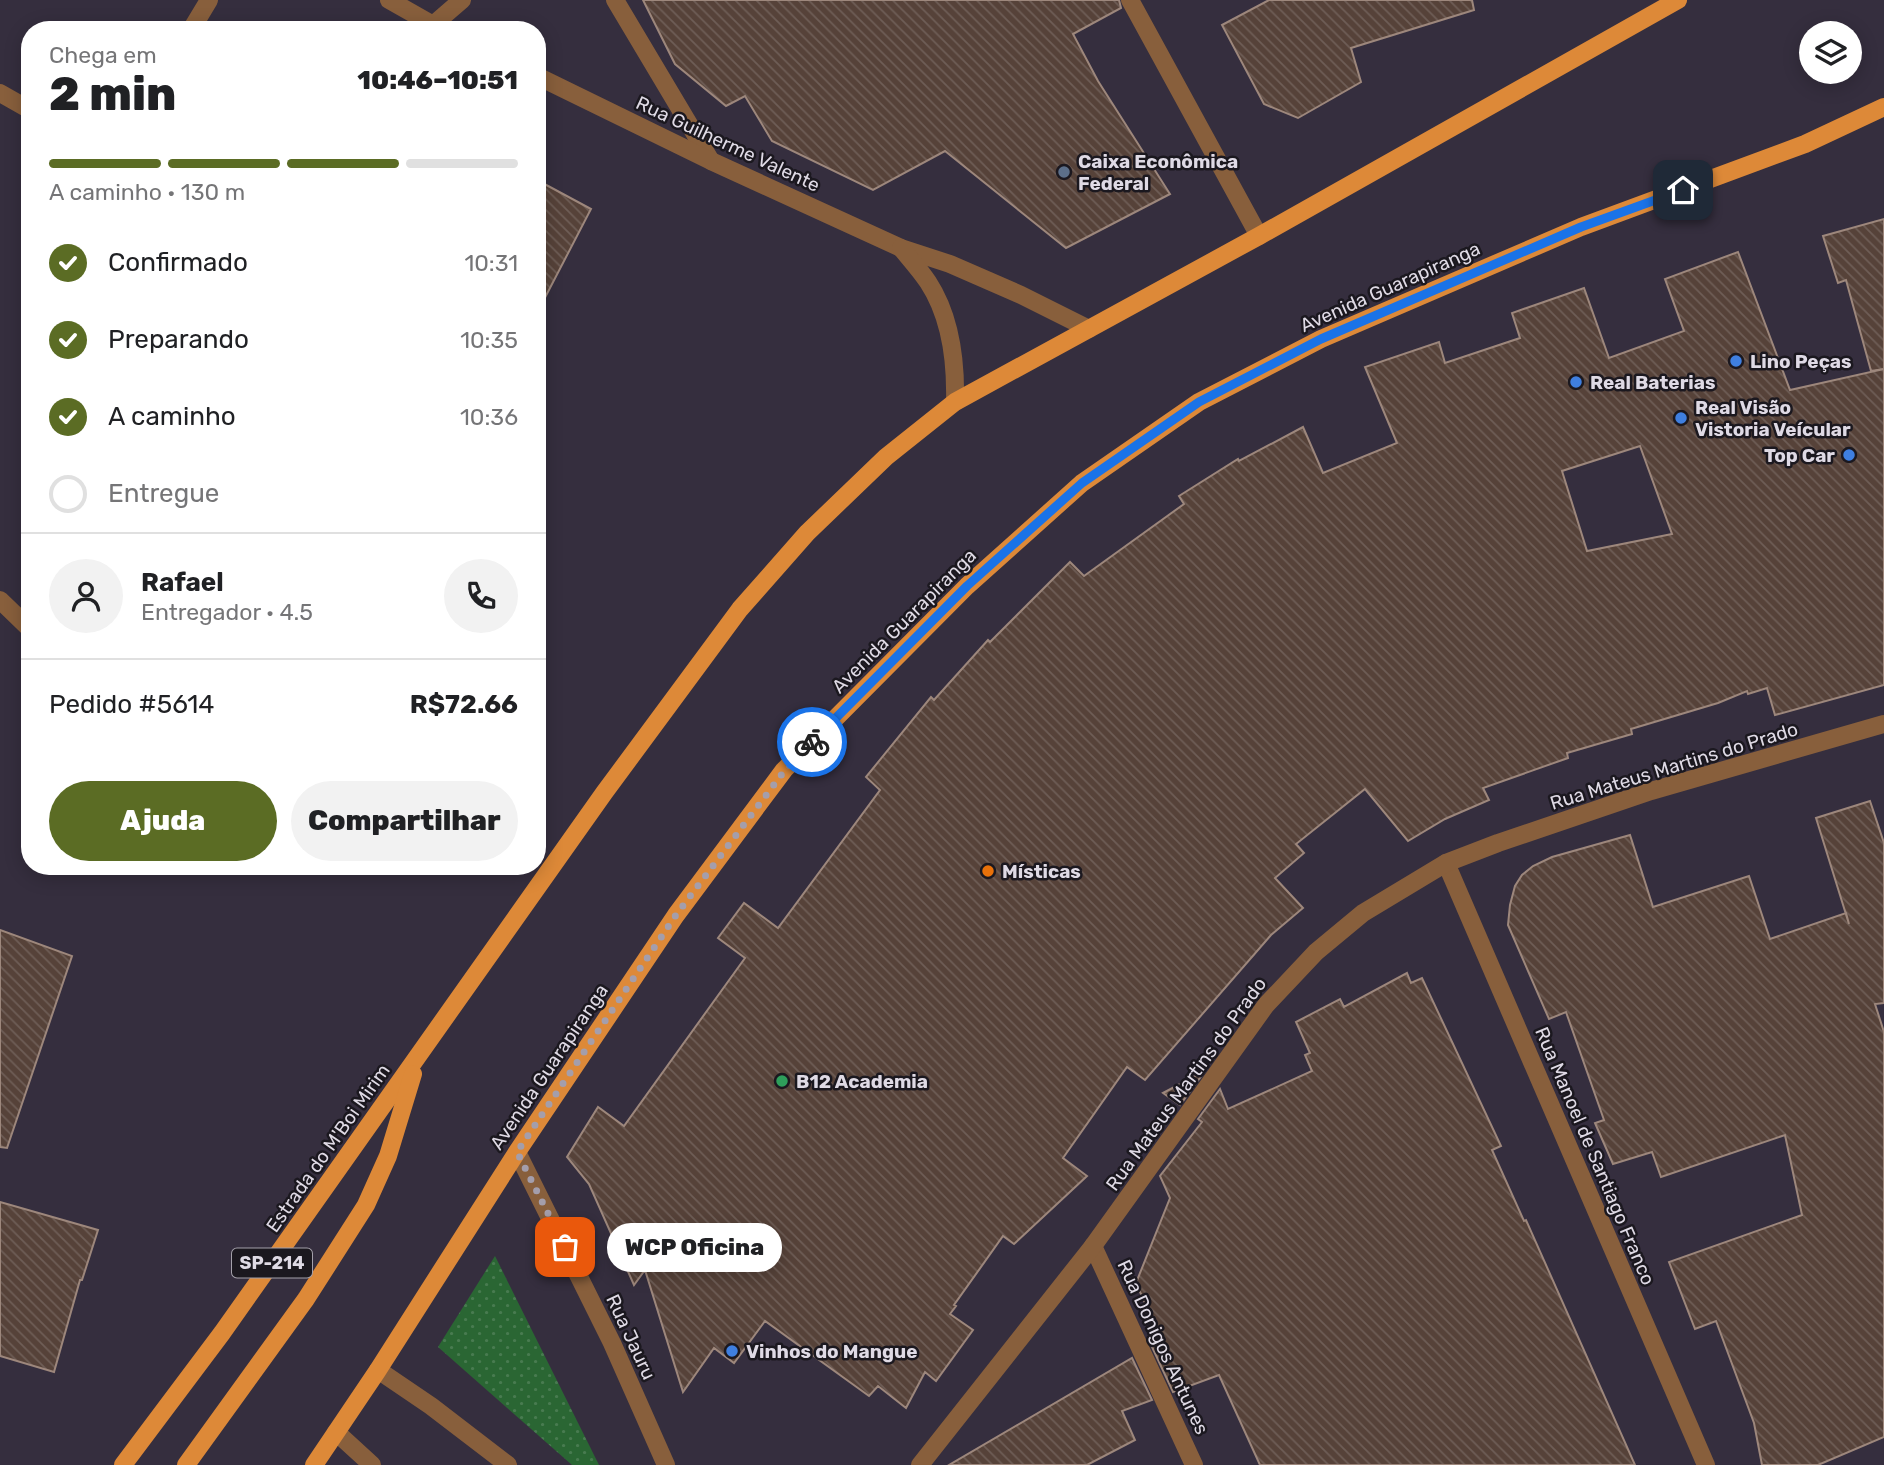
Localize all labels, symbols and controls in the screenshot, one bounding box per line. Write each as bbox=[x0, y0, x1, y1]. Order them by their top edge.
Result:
map controls bbox=[1799, 21, 1862, 84]
button: layers bbox=[1799, 21, 1862, 84]
text: Chega em bbox=[49, 41, 157, 69]
text: 10:46–10:51 bbox=[357, 65, 518, 96]
text: 2 min bbox=[49, 67, 176, 122]
street label: Rua Guilherme Valente bbox=[632, 91, 824, 197]
place label: Caixa Econômica Federal bbox=[1078, 150, 1238, 195]
pin bbox=[1653, 160, 1713, 220]
marker: Caixa Econômica Federal bbox=[1056, 164, 1072, 180]
icon: home bbox=[1664, 171, 1702, 209]
text: A caminho · 130 m bbox=[49, 178, 245, 206]
street label: Avenida Guarapiranga bbox=[1296, 237, 1484, 337]
icon: check bbox=[49, 244, 87, 282]
text: Confirmado bbox=[108, 247, 248, 278]
text: 10:31 bbox=[464, 249, 518, 277]
icon: check bbox=[49, 321, 87, 359]
text: Preparando bbox=[108, 324, 249, 355]
text: 10:35 bbox=[460, 326, 518, 354]
place label: Lino Peças bbox=[1750, 350, 1852, 373]
marker: Lino Peças bbox=[1728, 353, 1744, 369]
place label: Real Baterias bbox=[1590, 371, 1715, 394]
marker: Real Baterias bbox=[1568, 374, 1584, 390]
place label: Real Visão Vistoria Veícular bbox=[1695, 396, 1851, 441]
icon: check bbox=[49, 398, 87, 436]
text: A caminho bbox=[108, 401, 236, 432]
text: 10:36 bbox=[460, 403, 518, 431]
marker: Real Visão Vistoria Veícular bbox=[1673, 410, 1689, 426]
place label: Top Car bbox=[1764, 444, 1835, 467]
marker: Top Car bbox=[1841, 447, 1857, 463]
text: Entregue bbox=[108, 478, 219, 509]
street label: Avenida Guarapiranga bbox=[827, 544, 981, 698]
button: person bbox=[49, 559, 123, 633]
button: phone bbox=[444, 559, 518, 633]
text: Rafael bbox=[141, 567, 224, 598]
text: Entregador · 4.5 bbox=[141, 598, 313, 626]
text: Pedido #5614 bbox=[49, 689, 215, 720]
text: R$72.66 bbox=[410, 689, 518, 720]
courier bbox=[777, 707, 847, 777]
street label: Rua Mateus Martins do Prado bbox=[1547, 717, 1801, 815]
icon: bike bbox=[793, 723, 831, 761]
button: Ajuda bbox=[49, 781, 277, 861]
button: Compartilhar bbox=[291, 781, 518, 861]
place label: Místicas bbox=[1002, 860, 1081, 883]
marker: Místicas bbox=[980, 863, 996, 879]
street label: Rua Mateus Martins do Prado bbox=[1101, 973, 1271, 1195]
street label: Avenida Guarapiranga bbox=[485, 980, 613, 1154]
street label: Rua Manoel de Santiago Franco bbox=[1530, 1024, 1660, 1288]
street label: Estrada do M'Boi Mirim bbox=[261, 1060, 395, 1236]
place label: B12 Academia bbox=[796, 1070, 928, 1093]
marker: B12 Academia bbox=[774, 1073, 790, 1089]
pin bbox=[535, 1217, 595, 1277]
callout: WCP Oficina bbox=[607, 1222, 782, 1272]
icon: bag bbox=[546, 1228, 584, 1266]
text: WCP Oficina bbox=[625, 1233, 764, 1261]
road number: SP-214 bbox=[232, 1248, 312, 1278]
street label: Rua Donigos Antunes bbox=[1112, 1256, 1214, 1438]
street label: Rua Jauru bbox=[601, 1291, 661, 1383]
place label: Vinhos do Mangue bbox=[746, 1340, 917, 1363]
marker: Vinhos do Mangue bbox=[724, 1343, 740, 1359]

